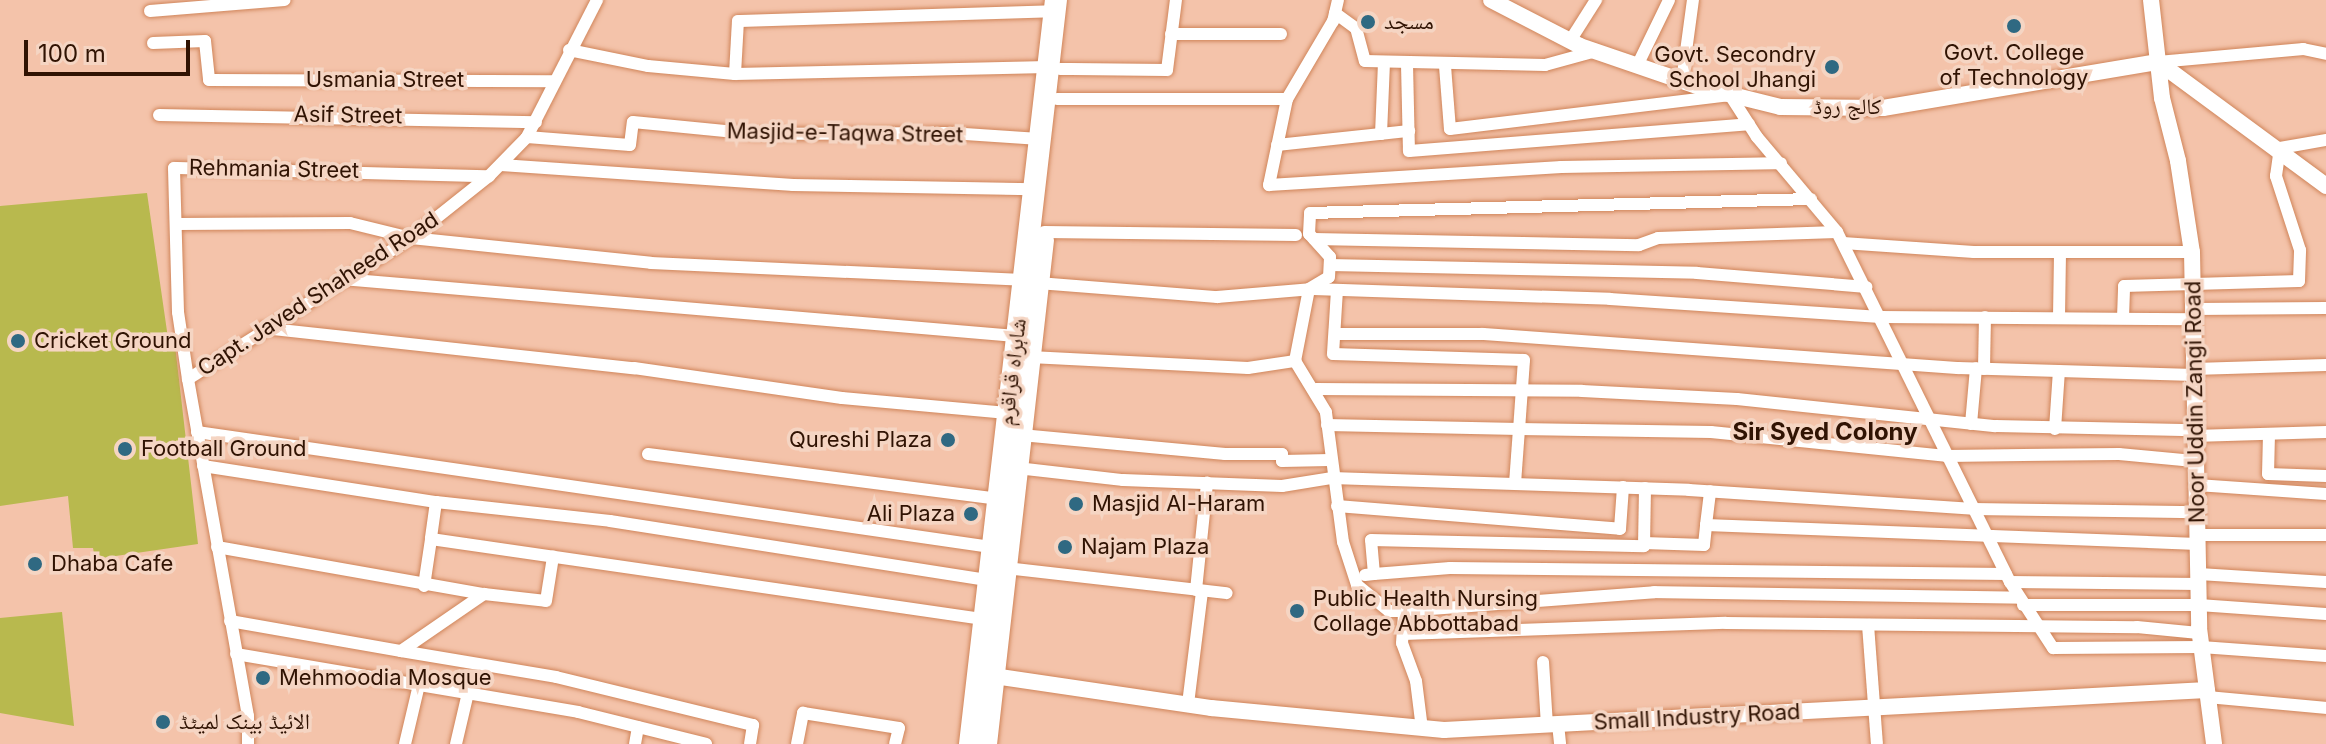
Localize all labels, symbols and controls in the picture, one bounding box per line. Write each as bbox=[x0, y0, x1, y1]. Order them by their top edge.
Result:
place label: مسجد bbox=[1384, 9, 1434, 35]
marker: مسجد bbox=[1359, 13, 1377, 31]
marker: Govt. College of Technology bbox=[2005, 17, 2023, 35]
scale bar bbox=[28, 24, 194, 74]
text: 100 m bbox=[38, 39, 106, 68]
place label: Govt. College of Technology bbox=[1940, 39, 2088, 90]
place label: Govt. Secondry School Jhangi bbox=[1654, 41, 1816, 92]
marker: Govt. Secondry School Jhangi bbox=[1823, 58, 1841, 76]
street label: Usmania Street bbox=[306, 67, 464, 93]
street label: کالج روڈ bbox=[1813, 94, 1881, 120]
street label: Asif Street bbox=[294, 101, 402, 129]
street label: Masjid-e-Taqwa Street bbox=[727, 118, 963, 148]
street label: Rehmania Street bbox=[189, 154, 359, 184]
street label: Capt. Javed Shaheed Road bbox=[193, 206, 443, 382]
street label: Noor Uddin Zangi Road bbox=[2180, 281, 2210, 523]
street label: شاہراہ قراقرم bbox=[992, 317, 1032, 427]
place label: Cricket Ground bbox=[34, 328, 191, 354]
marker: Cricket Ground bbox=[9, 332, 27, 350]
district label: Sir Syed Colony bbox=[1732, 418, 1918, 446]
place label: Qureshi Plaza bbox=[789, 427, 932, 453]
marker: Qureshi Plaza bbox=[939, 431, 957, 449]
place label: Football Ground bbox=[141, 436, 307, 462]
marker: Football Ground bbox=[116, 440, 134, 458]
place label: Masjid Al-Haram bbox=[1092, 491, 1265, 517]
marker: Masjid Al-Haram bbox=[1067, 495, 1085, 513]
place label: Ali Plaza bbox=[867, 501, 955, 527]
marker: Ali Plaza bbox=[962, 505, 980, 523]
place label: Najam Plaza bbox=[1081, 534, 1209, 560]
marker: Najam Plaza bbox=[1056, 538, 1074, 556]
place label: Dhaba Cafe bbox=[51, 551, 173, 577]
marker: Dhaba Cafe bbox=[26, 555, 44, 573]
place label: Public Health Nursing Collage Abbottabad bbox=[1313, 585, 1538, 636]
marker: Public Health Nursing Collage Abbottabad bbox=[1288, 602, 1306, 620]
place label: Mehmoodia Mosque bbox=[279, 665, 492, 691]
marker: Mehmoodia Mosque bbox=[254, 669, 272, 687]
street label: Small Industry Road bbox=[1593, 698, 1801, 736]
place label: الائیڈ بینک لمیٹڈ bbox=[179, 709, 310, 735]
marker: الائیڈ بینک لمیٹڈ bbox=[154, 713, 172, 731]

